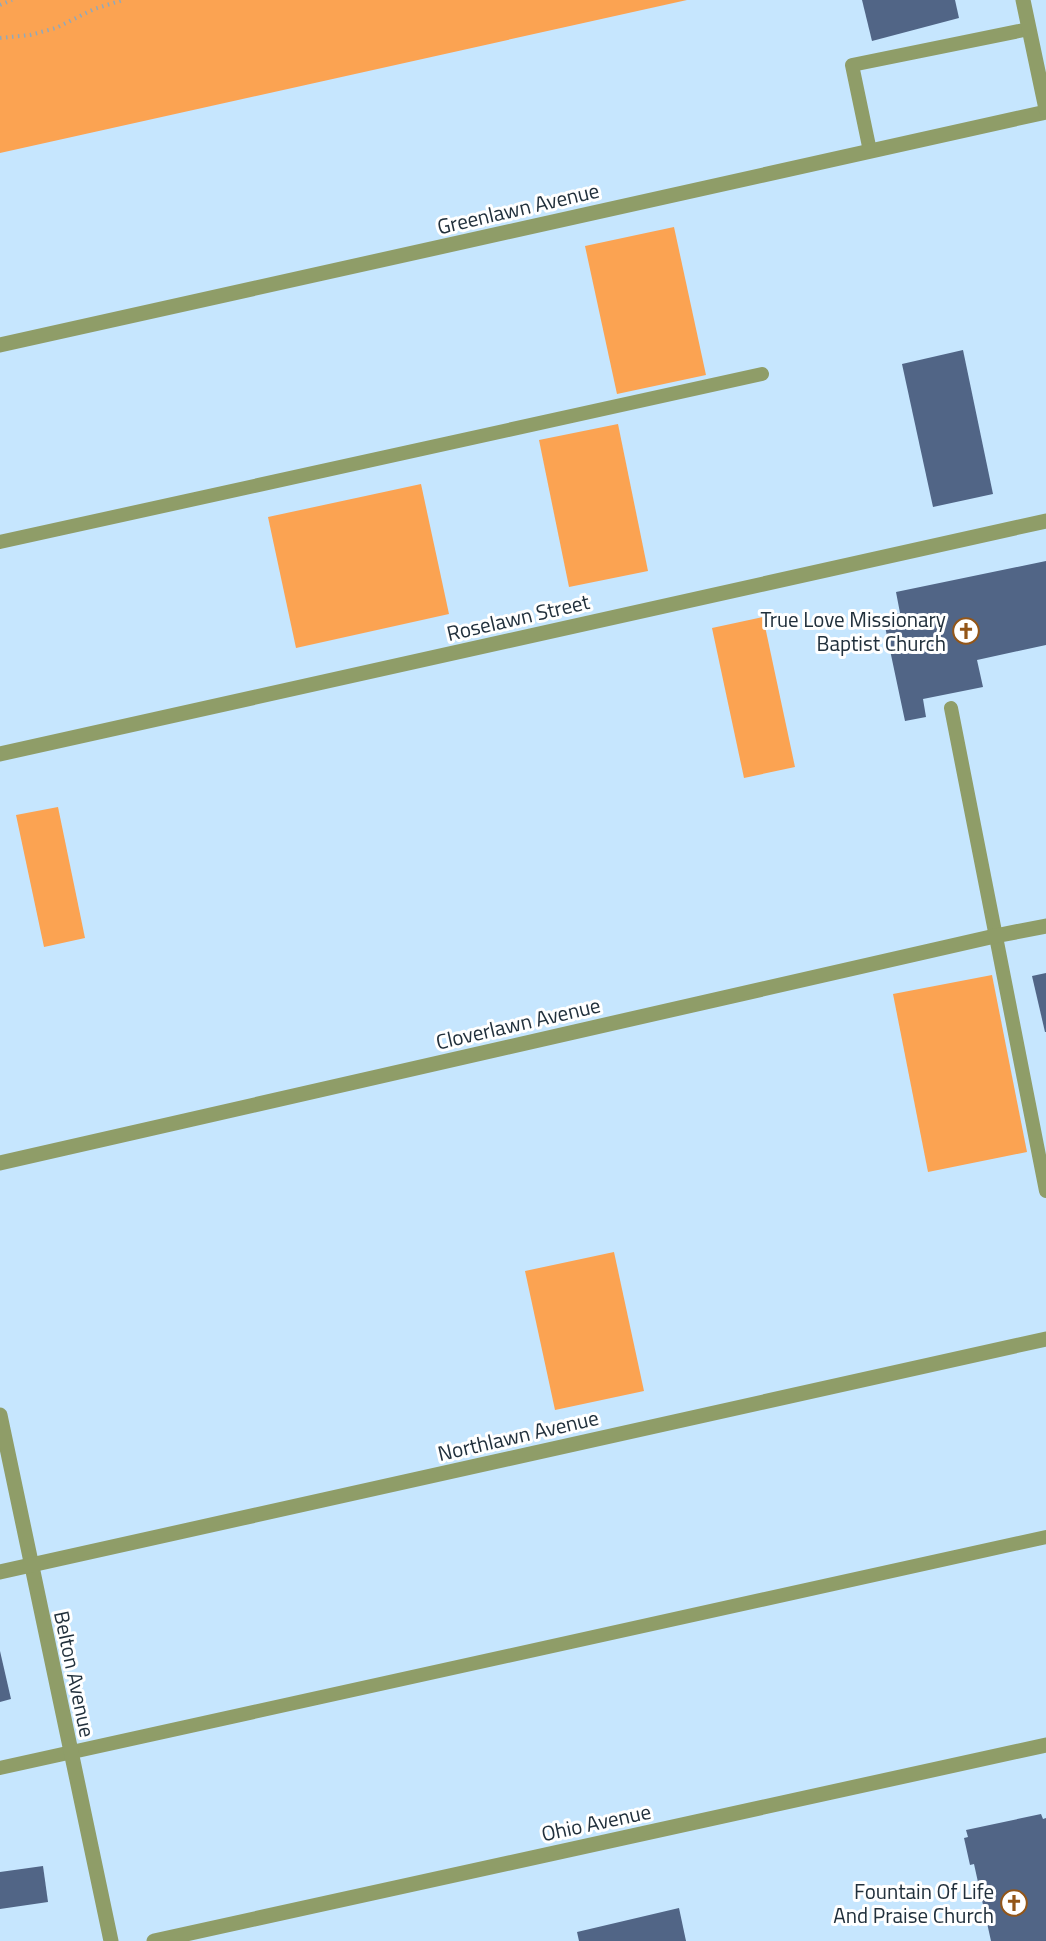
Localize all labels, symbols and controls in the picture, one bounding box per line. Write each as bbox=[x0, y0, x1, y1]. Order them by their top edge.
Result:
street label: Greenlawn Avenue bbox=[434, 174, 602, 242]
street label: Roselawn Street bbox=[443, 585, 593, 649]
place label: True Love Missionary Baptist Church bbox=[760, 603, 946, 659]
church icon: True Love Missionary Baptist Church bbox=[951, 616, 981, 646]
street label: Cloverlawn Avenue bbox=[433, 989, 603, 1057]
street label: Northlawn Avenue bbox=[434, 1401, 602, 1469]
street label: Belton Avenue bbox=[46, 1608, 104, 1740]
street label: Ohio Avenue bbox=[538, 1795, 654, 1849]
place label: Fountain Of Life And Praise Church bbox=[833, 1875, 994, 1931]
church icon: Fountain Of Life And Praise Church bbox=[999, 1888, 1029, 1918]

